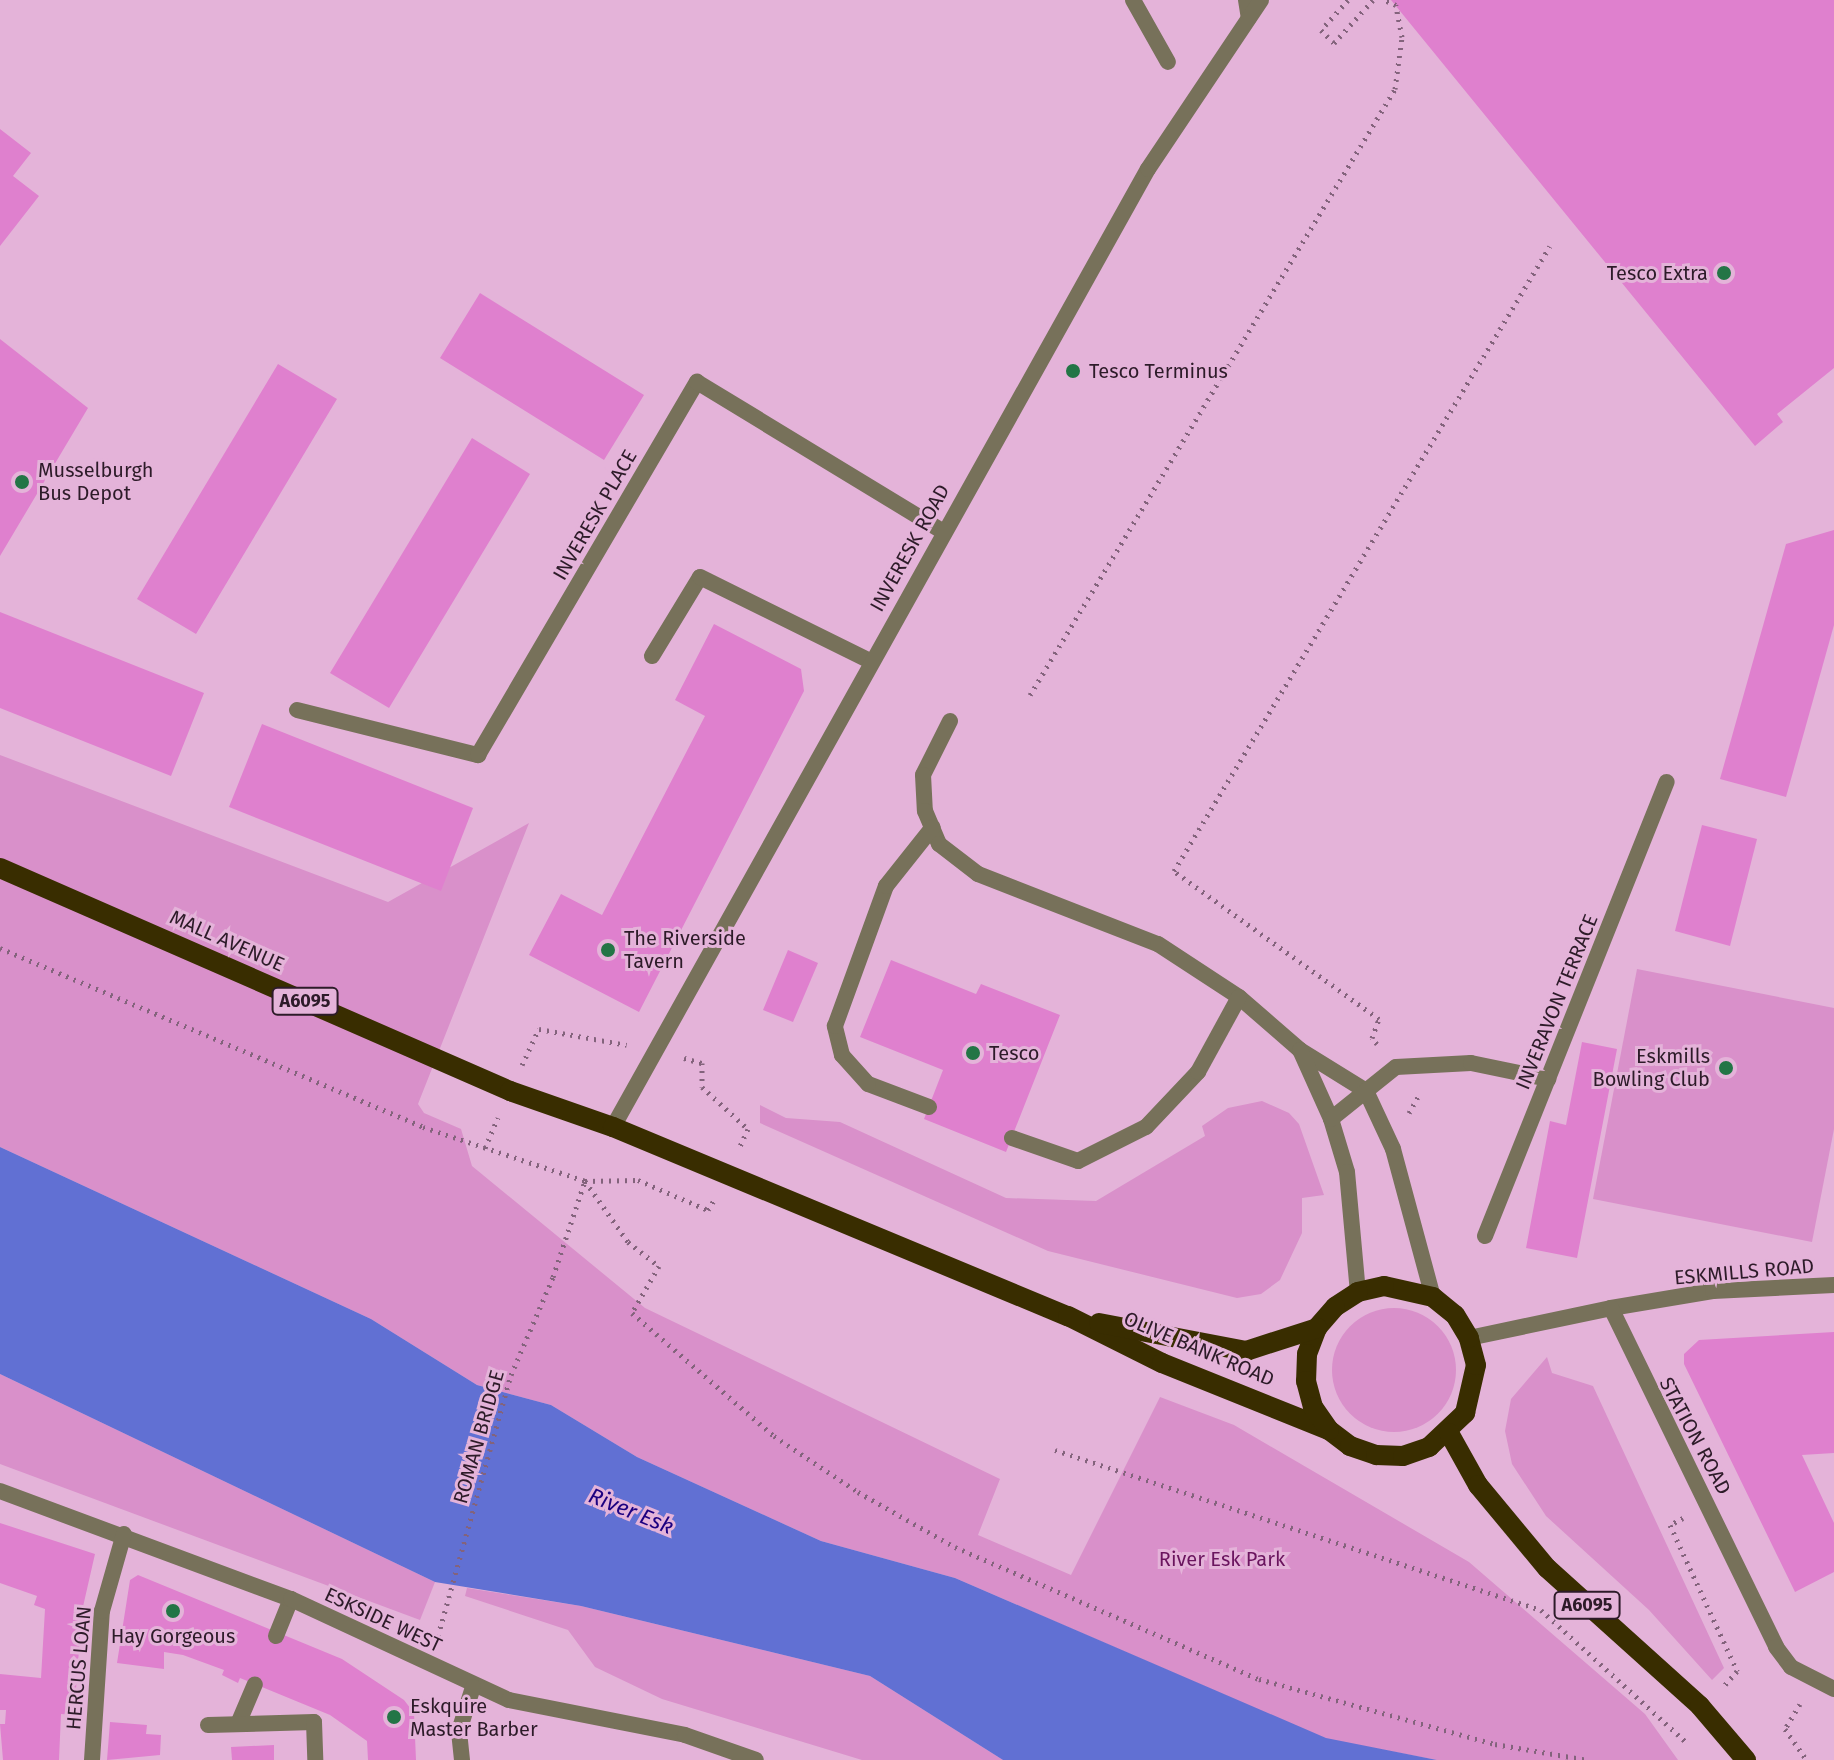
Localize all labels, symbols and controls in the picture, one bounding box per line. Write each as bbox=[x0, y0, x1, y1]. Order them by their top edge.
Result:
place label: Tesco Extra bbox=[1607, 261, 1708, 285]
marker: Tesco Extra bbox=[1715, 264, 1733, 282]
place label: Tesco Terminus bbox=[1089, 359, 1228, 383]
marker: Tesco Terminus bbox=[1064, 362, 1082, 380]
street label: INVERESK PLACE bbox=[548, 445, 642, 585]
place label: Musselburgh Bus Depot bbox=[38, 458, 153, 505]
marker: Musselburgh Bus Depot bbox=[13, 473, 31, 491]
street label: INVERESK ROAD bbox=[865, 480, 955, 616]
street label: MALL AVENUE bbox=[166, 905, 288, 977]
street label: INVERAVON TERRACE bbox=[1511, 911, 1603, 1093]
place label: The Riverside Tavern bbox=[624, 926, 746, 973]
marker: The Riverside Tavern bbox=[599, 941, 617, 959]
road number: A6095 bbox=[271, 987, 339, 1015]
place label: Tesco bbox=[989, 1041, 1039, 1065]
marker: Tesco bbox=[964, 1044, 982, 1062]
place label: Eskmills Bowling Club bbox=[1593, 1044, 1710, 1091]
marker: Eskmills Bowling Club bbox=[1717, 1059, 1735, 1077]
street label: ESKMILLS ROAD bbox=[1673, 1254, 1815, 1290]
street label: OLIVE BANK ROAD bbox=[1120, 1307, 1278, 1391]
street label: ROMAN BRIDGE bbox=[448, 1367, 510, 1507]
street label: STATION ROAD bbox=[1654, 1373, 1736, 1499]
water label: River Esk bbox=[585, 1482, 677, 1540]
park label: River Esk Park bbox=[1159, 1547, 1285, 1571]
street label: ESKSIDE WEST bbox=[321, 1582, 445, 1658]
road number: A6095 bbox=[1553, 1591, 1621, 1619]
marker: Hay Gorgeous bbox=[164, 1602, 182, 1620]
street label: HERCUS LOAN bbox=[62, 1605, 96, 1731]
place label: Hay Gorgeous bbox=[111, 1624, 235, 1648]
place label: Eskquire Master Barber bbox=[410, 1694, 538, 1741]
marker: Eskquire Master Barber bbox=[385, 1708, 403, 1726]

